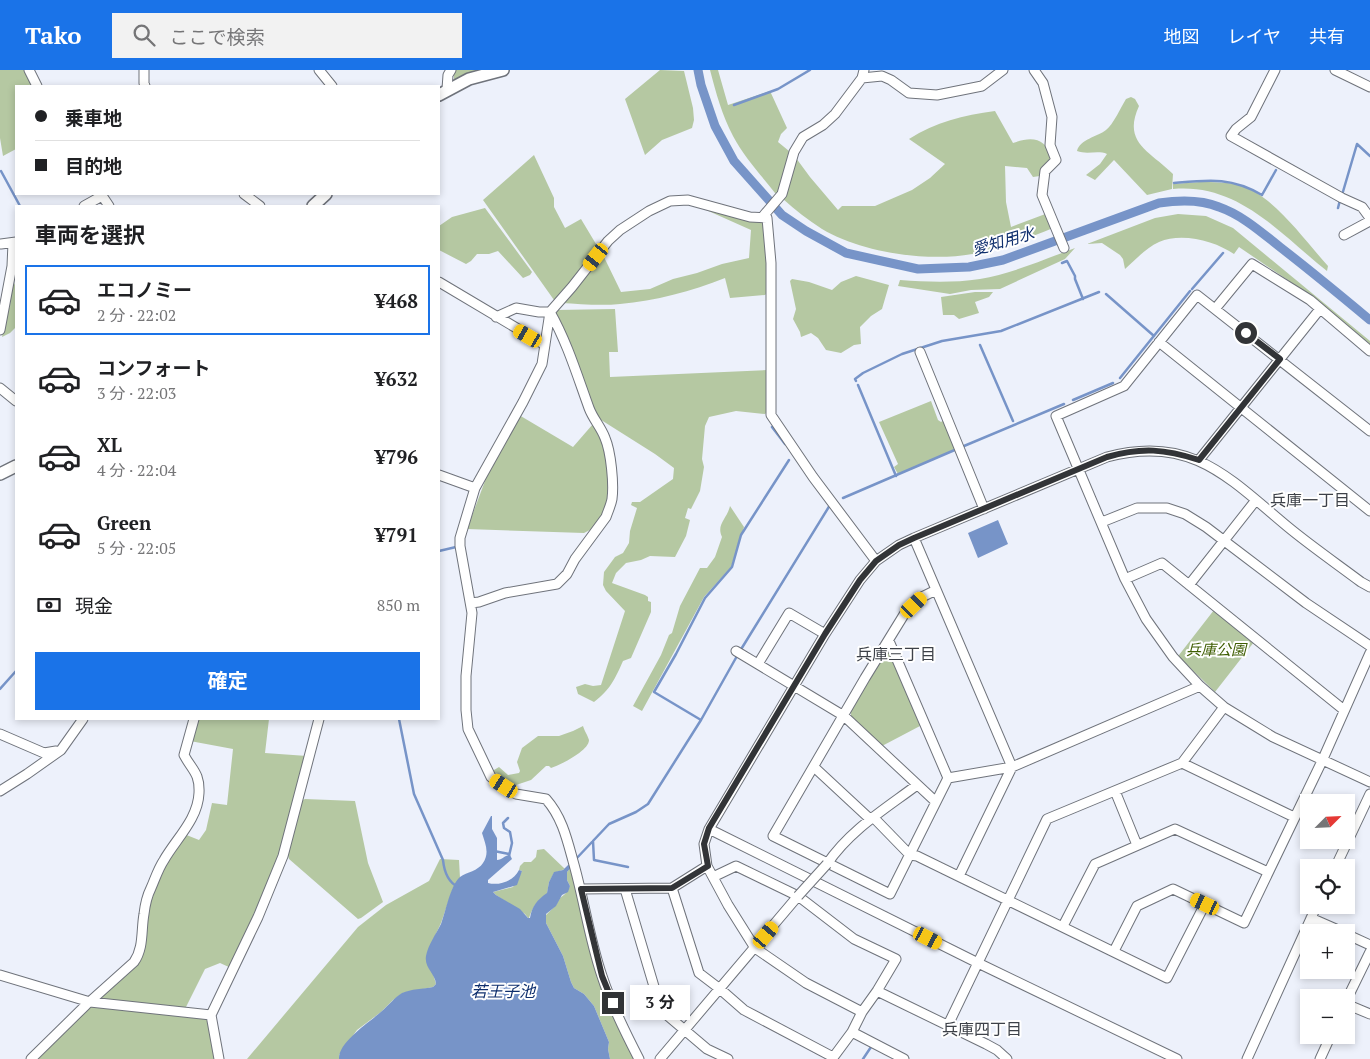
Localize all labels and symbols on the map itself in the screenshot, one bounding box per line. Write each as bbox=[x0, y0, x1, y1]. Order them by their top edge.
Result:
water label: 愛知用水 bbox=[969, 221, 1039, 260]
car bbox=[580, 241, 611, 273]
car bbox=[511, 322, 544, 350]
route start bbox=[1235, 322, 1257, 344]
district label: 兵庫一丁目 bbox=[1270, 489, 1350, 511]
car bbox=[897, 589, 930, 621]
park label: 兵庫公園 bbox=[1186, 639, 1248, 659]
district label: 兵庫三丁目 bbox=[856, 643, 936, 665]
car bbox=[487, 772, 520, 800]
north arrow bbox=[1300, 794, 1355, 849]
car bbox=[1188, 891, 1221, 917]
car bbox=[750, 919, 781, 951]
car bbox=[911, 925, 944, 951]
water label: 若王子池 bbox=[471, 980, 537, 1002]
callout: 3 分 bbox=[630, 986, 690, 1020]
route end bbox=[602, 992, 624, 1014]
district label: 兵庫四丁目 bbox=[942, 1018, 1022, 1040]

